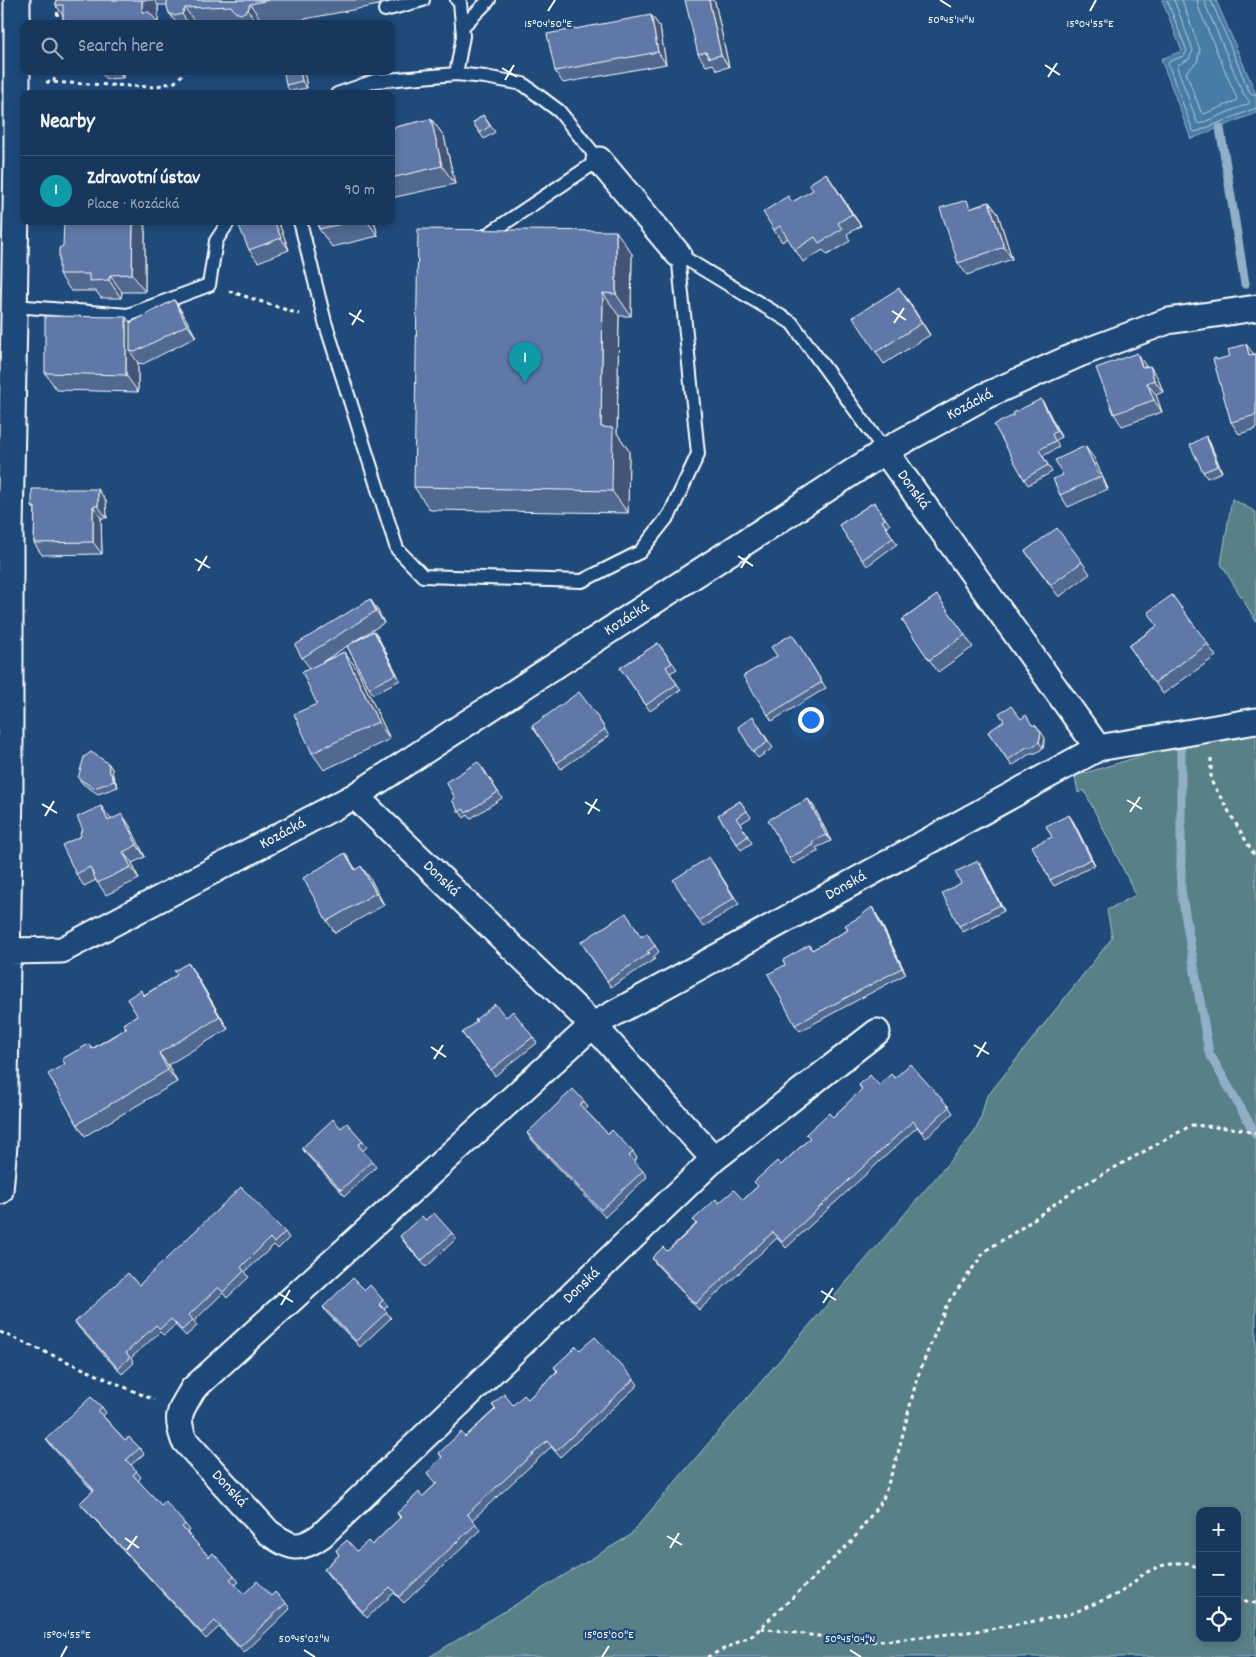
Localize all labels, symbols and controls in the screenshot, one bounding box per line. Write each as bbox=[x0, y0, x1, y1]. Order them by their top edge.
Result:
text: 50°45'14"N bbox=[928, 12, 974, 29]
text: 15°04'50"E bbox=[524, 16, 572, 33]
text: 15°04'55"E bbox=[1067, 16, 1114, 33]
search box bbox=[20, 20, 395, 75]
icon: search bbox=[38, 34, 66, 62]
text: Search here bbox=[78, 34, 164, 61]
text: Nearby bbox=[40, 108, 95, 138]
text: Zdravotní ústav bbox=[87, 166, 200, 193]
text: 1 bbox=[54, 179, 58, 202]
text: 90 m bbox=[344, 179, 375, 202]
text: Place · Kozácká bbox=[87, 193, 180, 216]
pin: 1 bbox=[509, 342, 541, 383]
street label: Kozácká bbox=[943, 383, 997, 427]
street label: Donská bbox=[891, 465, 935, 515]
street label: Kozácká bbox=[600, 596, 654, 642]
your location bbox=[798, 707, 824, 733]
street label: Kozácká bbox=[256, 812, 310, 856]
street label: Donská bbox=[417, 855, 465, 903]
street label: Donská bbox=[821, 865, 871, 907]
street label: Donská bbox=[558, 1262, 606, 1310]
street label: Donská bbox=[206, 1465, 252, 1513]
map controls bbox=[1196, 1507, 1241, 1642]
button: + bbox=[1196, 1507, 1241, 1552]
button: − bbox=[1196, 1552, 1241, 1597]
button: locate bbox=[1196, 1597, 1241, 1642]
text: 15°04'55"E bbox=[44, 1627, 91, 1644]
text: 15°05'00"E bbox=[584, 1627, 634, 1644]
text: 50°45'02"N bbox=[279, 1631, 329, 1648]
text: 50°45'04"N bbox=[825, 1631, 875, 1648]

